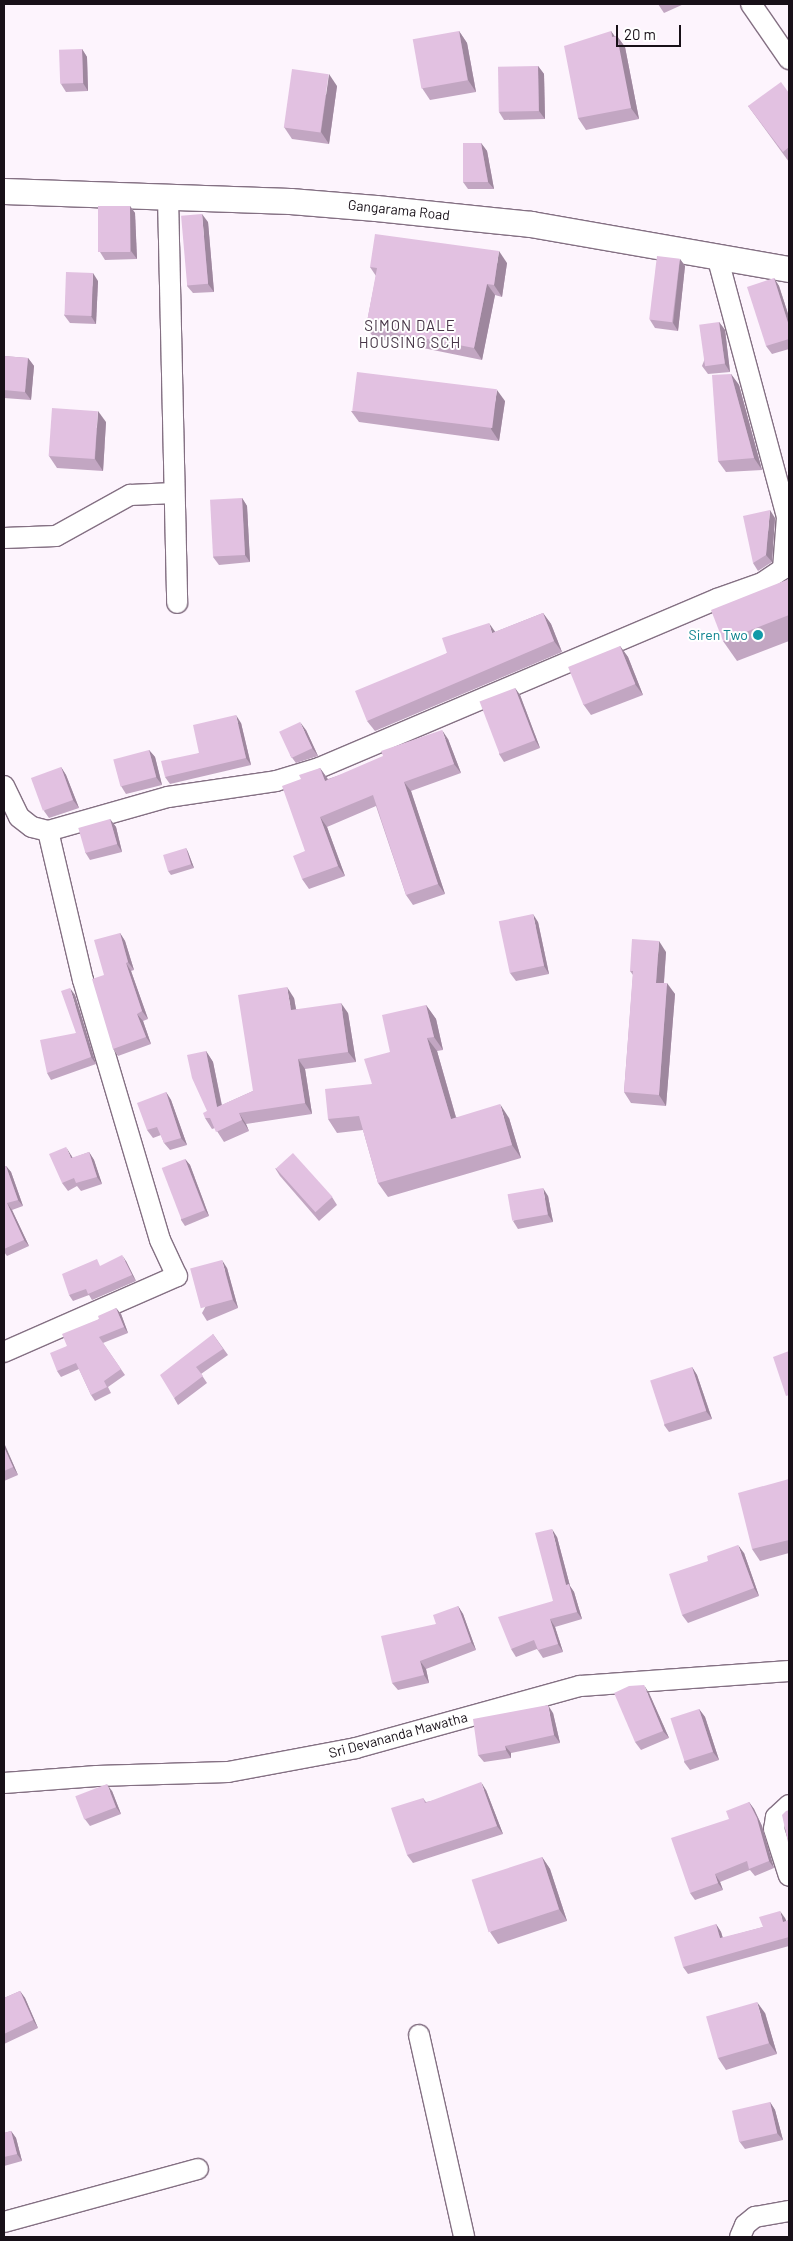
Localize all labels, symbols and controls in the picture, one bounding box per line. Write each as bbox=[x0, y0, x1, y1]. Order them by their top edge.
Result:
scale bar bbox=[618, 15, 683, 47]
text: 20 m bbox=[624, 25, 656, 43]
street label: Gangarama Road bbox=[347, 196, 451, 224]
district label: SIMON DALE HOUSING SCH bbox=[357, 316, 463, 351]
place label: Siren Two bbox=[688, 627, 748, 643]
marker: Siren Two bbox=[752, 629, 764, 641]
street label: Sri Devananda Mawatha bbox=[327, 1708, 469, 1762]

